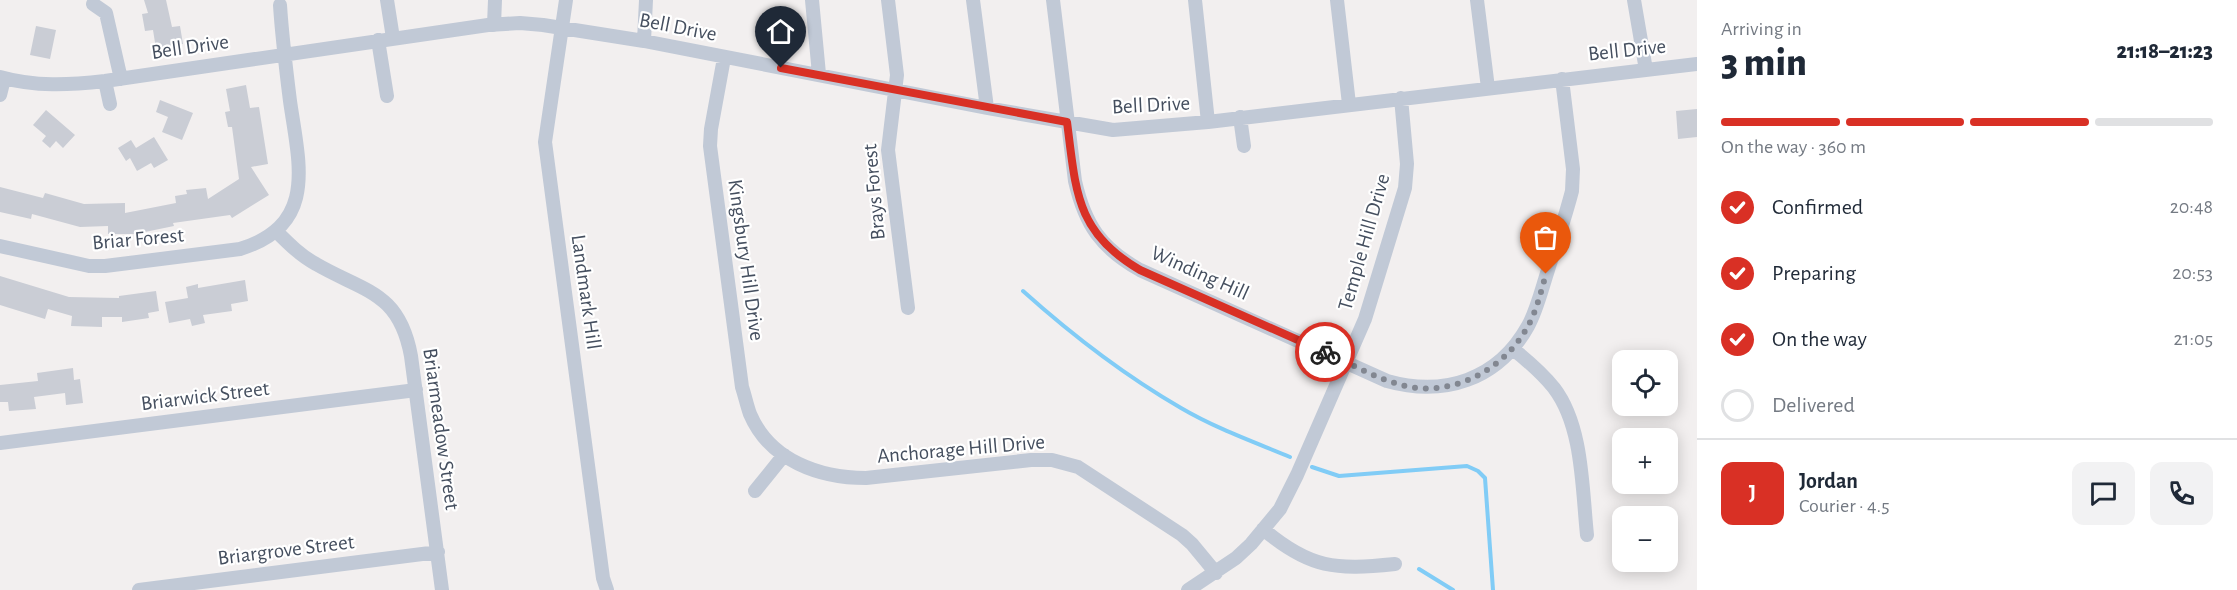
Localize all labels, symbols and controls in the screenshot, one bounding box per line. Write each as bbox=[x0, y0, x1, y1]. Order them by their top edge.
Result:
pin bbox=[755, 6, 806, 68]
street label: Bell Drive bbox=[638, 9, 718, 45]
icon: home bbox=[764, 15, 797, 48]
text: Arriving in bbox=[1721, 19, 1802, 39]
street label: Bell Drive bbox=[150, 31, 230, 63]
street label: Bell Drive bbox=[1587, 35, 1667, 65]
text: 21:18–21:23 bbox=[2116, 40, 2213, 62]
text: 3 min bbox=[1721, 44, 1807, 83]
street label: Bell Drive bbox=[1111, 92, 1191, 118]
text: On the way · 360 m bbox=[1721, 137, 1866, 157]
street label: Brays Forest bbox=[859, 143, 889, 241]
street label: Temple Hill Drive bbox=[1334, 171, 1394, 313]
street label: Kingsbury Hill Drive bbox=[724, 178, 768, 342]
icon: check bbox=[1721, 191, 1754, 224]
text: Confirmed bbox=[1772, 196, 1863, 218]
text: 20:48 bbox=[2170, 197, 2213, 217]
pin bbox=[1520, 212, 1571, 274]
icon: bag bbox=[1529, 221, 1562, 254]
street label: Briar Forest bbox=[91, 225, 185, 253]
street label: Landmark Hill bbox=[568, 233, 604, 351]
street label: Winding Hill bbox=[1148, 242, 1252, 304]
icon: check bbox=[1721, 257, 1754, 290]
text: Preparing bbox=[1772, 262, 1856, 284]
text: 20:53 bbox=[2172, 263, 2213, 283]
courier bbox=[1295, 322, 1355, 382]
icon: check bbox=[1721, 323, 1754, 356]
text: On the way bbox=[1772, 328, 1867, 350]
text: 21:05 bbox=[2174, 329, 2213, 349]
icon: bike bbox=[1309, 336, 1342, 369]
street label: Briarmeadow Street bbox=[419, 347, 463, 512]
map controls bbox=[1612, 350, 1678, 572]
button: locate bbox=[1612, 350, 1678, 416]
street label: Briarwick Street bbox=[140, 378, 271, 414]
text: Delivered bbox=[1772, 394, 1855, 416]
button: + bbox=[1612, 428, 1678, 494]
street label: Anchorage Hill Drive bbox=[876, 431, 1046, 467]
button: chat bbox=[2072, 462, 2135, 525]
button: phone bbox=[2150, 462, 2213, 525]
text: Jordan bbox=[1799, 470, 1858, 492]
text: J bbox=[1749, 482, 1756, 504]
text: Courier · 4.5 bbox=[1799, 496, 1890, 516]
button: − bbox=[1612, 506, 1678, 572]
street label: Briargrove Street bbox=[217, 531, 356, 569]

